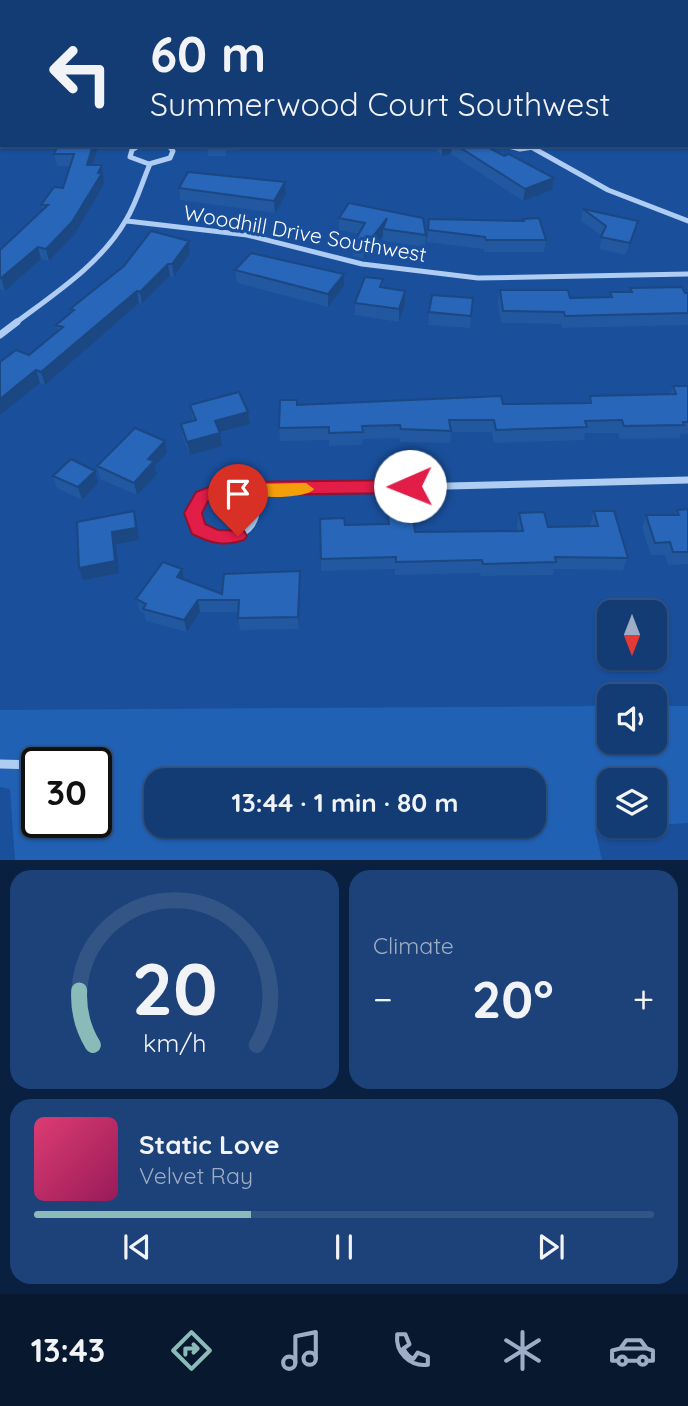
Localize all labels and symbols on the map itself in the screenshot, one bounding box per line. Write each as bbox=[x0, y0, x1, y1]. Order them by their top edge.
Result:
street label: Woodhill Drive Southwest bbox=[182, 199, 429, 267]
position arrow bbox=[373, 449, 447, 523]
pin bbox=[208, 464, 268, 536]
north arrow bbox=[597, 600, 667, 670]
speed limit sign: 30 bbox=[21, 747, 112, 838]

